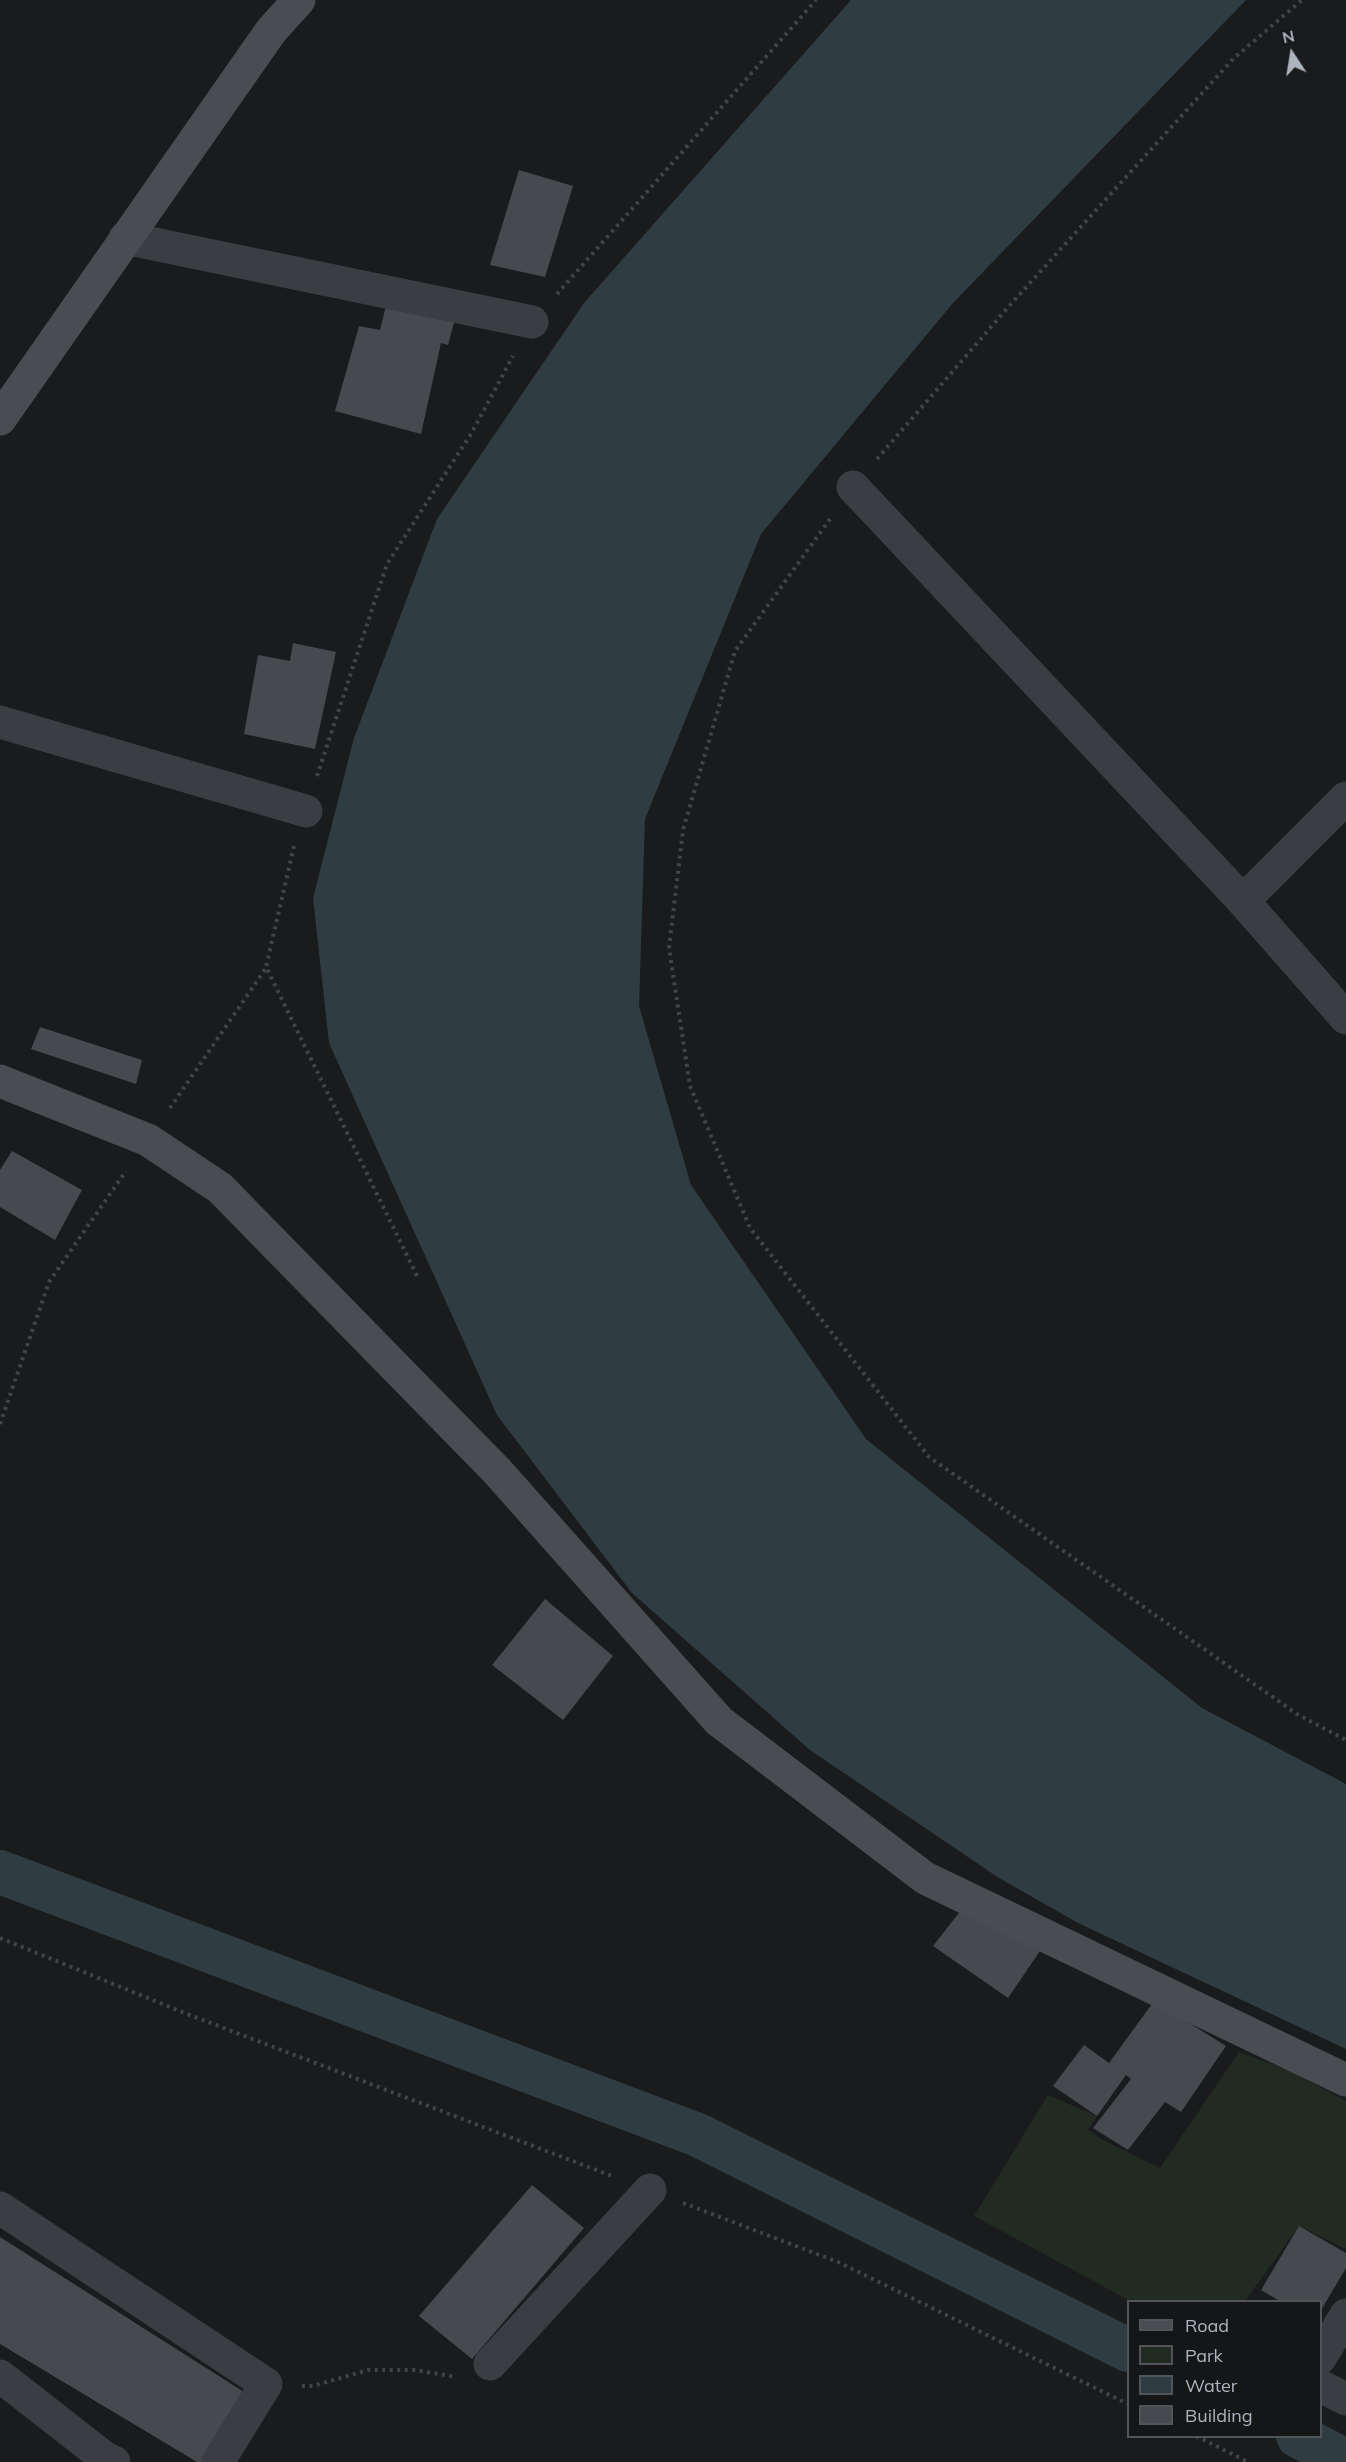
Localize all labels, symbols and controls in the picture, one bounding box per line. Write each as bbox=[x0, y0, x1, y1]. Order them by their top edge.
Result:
north arrow bbox=[1262, 24, 1322, 84]
text: N bbox=[1280, 25, 1296, 47]
legend bbox=[1127, 2300, 1322, 2438]
text: Road bbox=[1185, 2314, 1229, 2337]
text: Park bbox=[1185, 2344, 1223, 2367]
text: Water bbox=[1185, 2374, 1237, 2397]
text: Building bbox=[1185, 2404, 1253, 2427]

